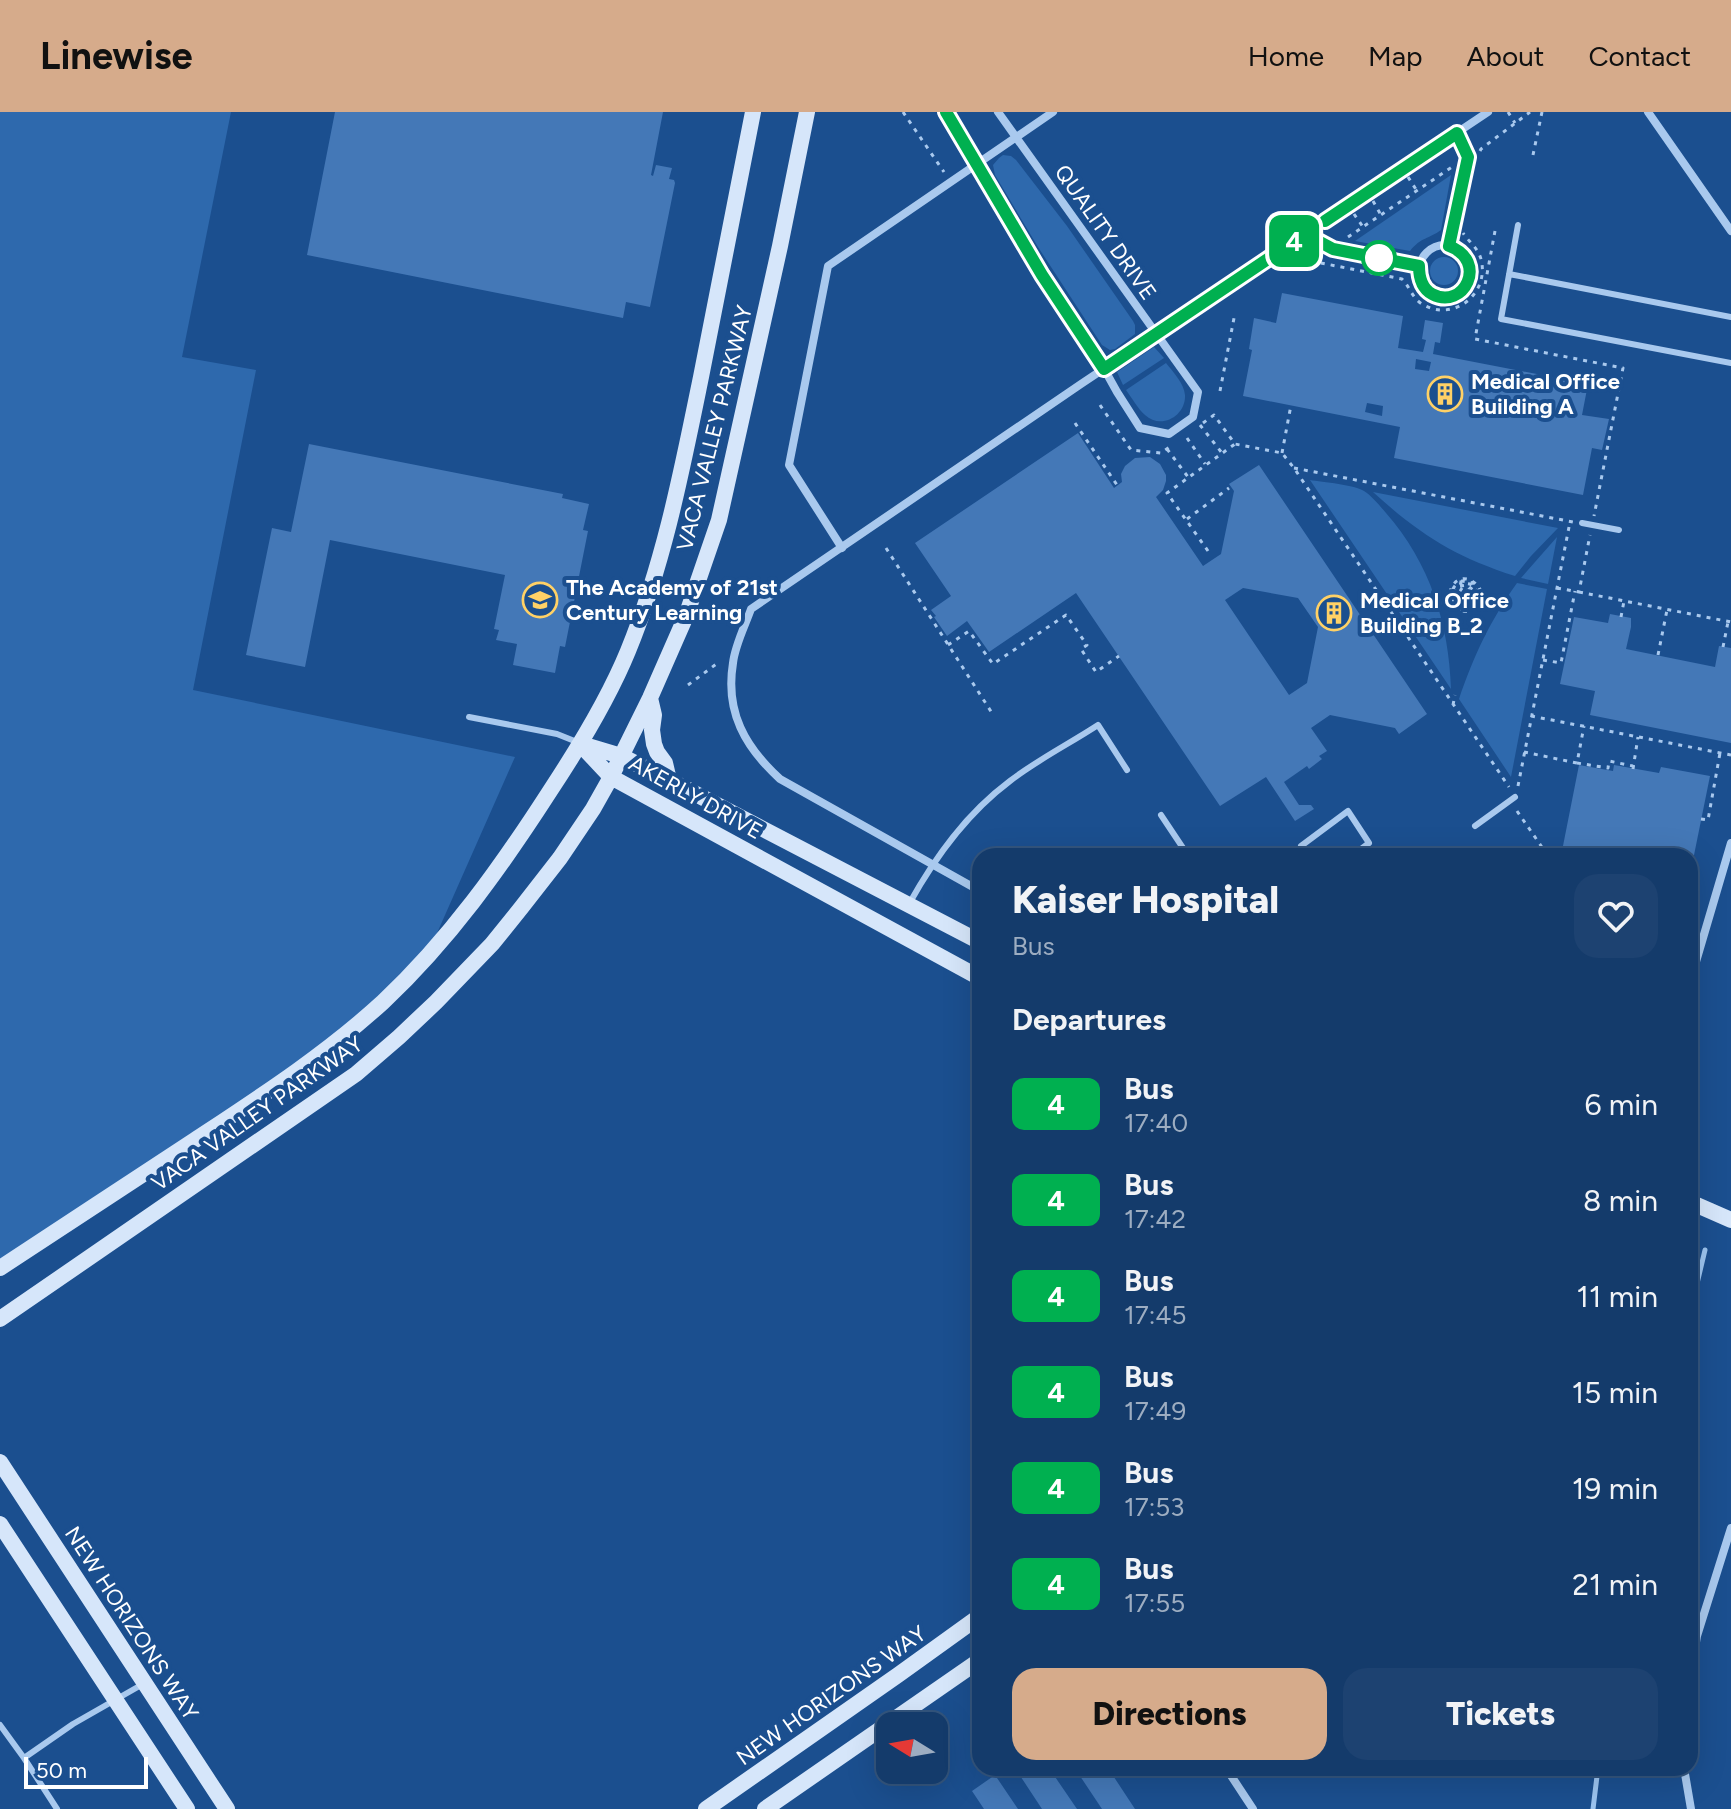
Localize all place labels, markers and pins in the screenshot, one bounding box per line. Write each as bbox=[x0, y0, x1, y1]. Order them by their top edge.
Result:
unlabelled marker bbox=[1362, 241, 1396, 275]
place label: Medical Office Building A bbox=[1471, 368, 1620, 420]
building icon: Medical Office Building A bbox=[1426, 375, 1464, 413]
place label: The Academy of 21st Century Learning bbox=[566, 574, 778, 626]
school or university icon: The Academy of 21st Century Learning bbox=[521, 581, 559, 619]
place label: Medical Office Building B_2 bbox=[1360, 587, 1509, 639]
building icon: Medical Office Building B_2 bbox=[1315, 594, 1353, 632]

